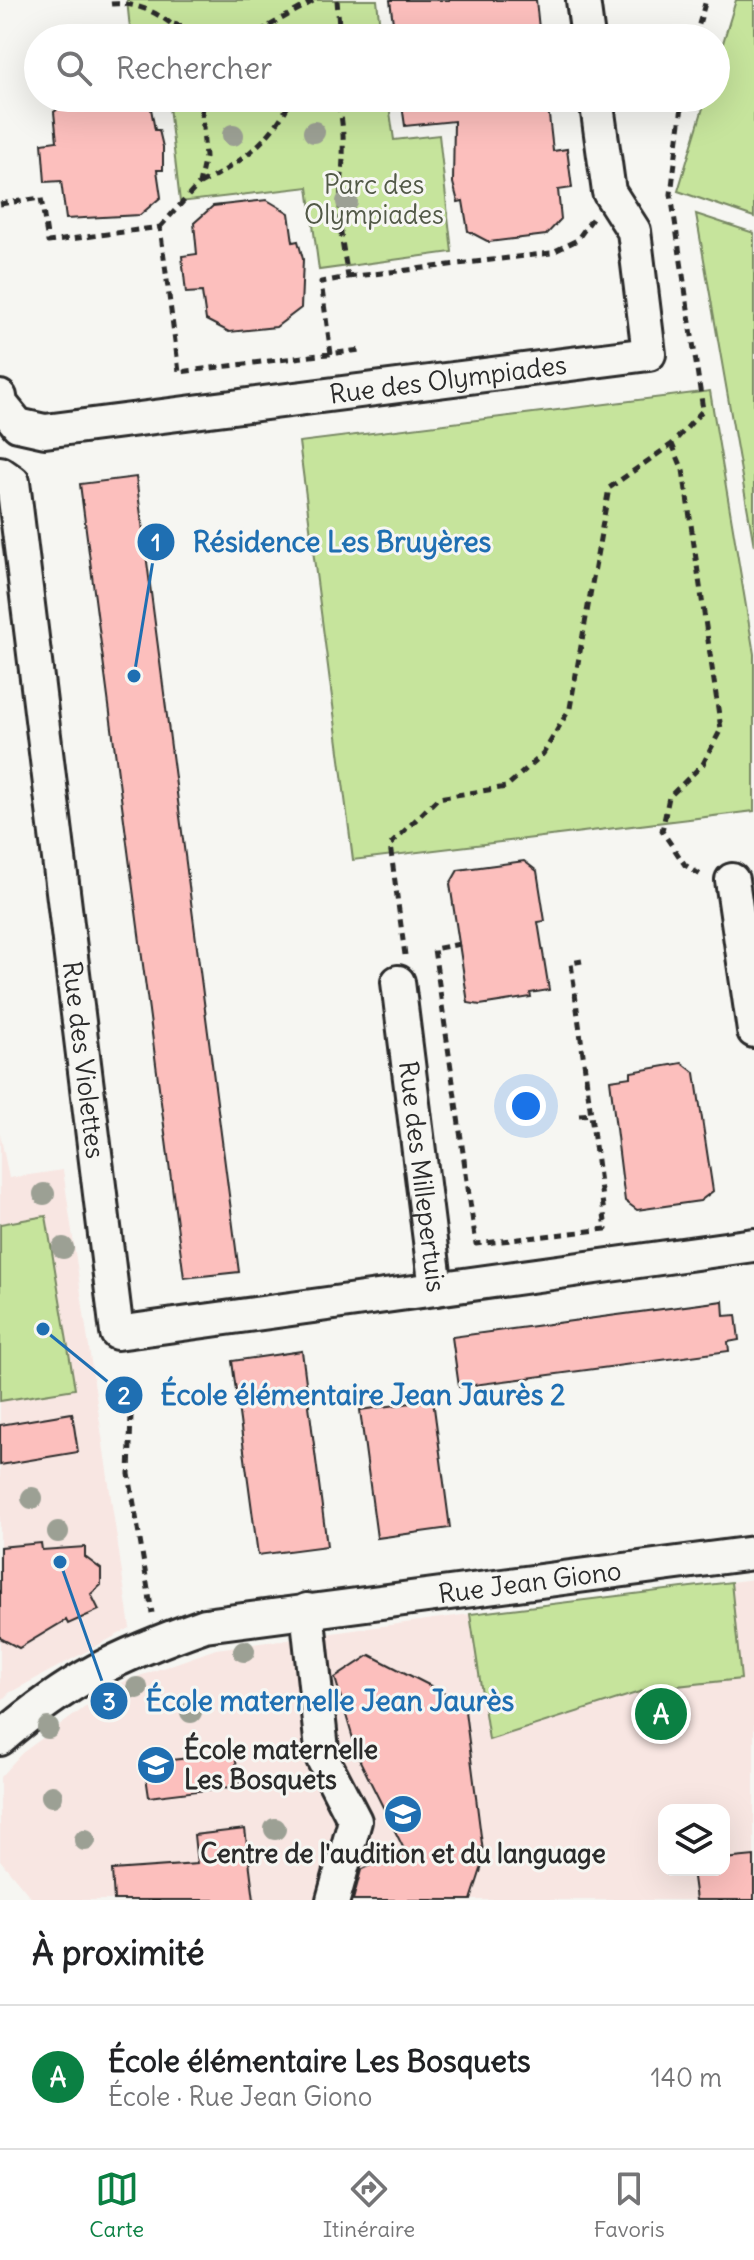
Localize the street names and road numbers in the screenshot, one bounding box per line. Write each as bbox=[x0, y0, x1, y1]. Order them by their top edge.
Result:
street label: Rue des Olympiades bbox=[327, 348, 569, 411]
street label: Rue des Violettes bbox=[56, 959, 113, 1160]
street label: Rue des Millepertuis bbox=[392, 1059, 453, 1294]
street label: Rue Jean Giono bbox=[436, 1554, 623, 1610]

